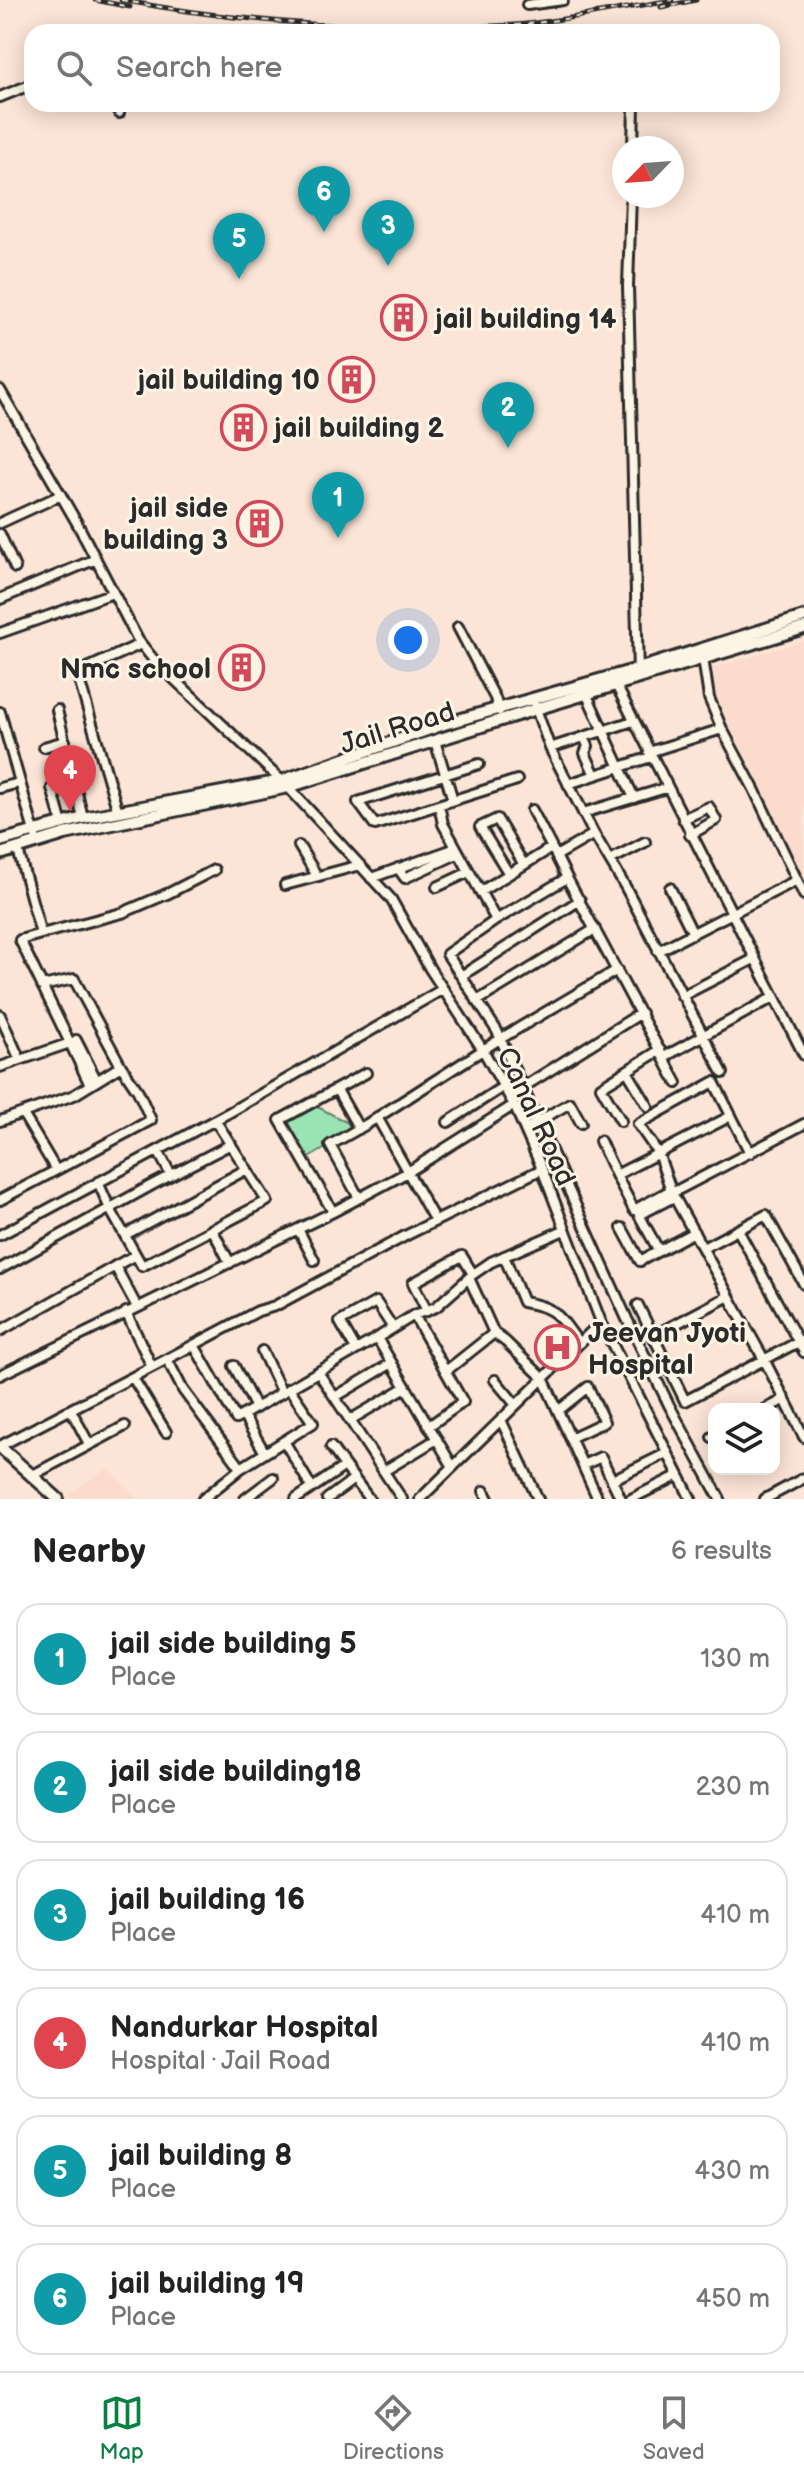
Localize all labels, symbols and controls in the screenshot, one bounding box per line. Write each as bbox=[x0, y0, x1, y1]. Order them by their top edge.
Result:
search box bbox=[24, 24, 780, 112]
icon: search bbox=[52, 46, 96, 90]
text: Search here bbox=[116, 50, 282, 86]
north arrow bbox=[612, 136, 684, 208]
pin: 6 bbox=[298, 166, 350, 232]
pin: 3 bbox=[362, 200, 414, 266]
pin: 5 bbox=[213, 213, 265, 279]
building icon: jail building 14 bbox=[380, 294, 428, 342]
place label: jail building 14 bbox=[433, 303, 617, 336]
building icon: jail building 10 bbox=[327, 355, 375, 403]
place label: jail building 10 bbox=[135, 364, 320, 397]
pin: 2 bbox=[482, 382, 534, 448]
building icon: jail building 2 bbox=[219, 403, 267, 451]
place label: jail building 2 bbox=[272, 412, 444, 445]
pin: 1 bbox=[312, 472, 364, 538]
place label: jail side building 3 bbox=[103, 492, 228, 557]
building icon: jail side building 3 bbox=[235, 499, 283, 547]
your location bbox=[388, 620, 428, 660]
building icon: Nmc school bbox=[218, 644, 266, 692]
place label: Nmc school bbox=[60, 653, 211, 686]
street label: Jail Road bbox=[336, 695, 459, 761]
pin: 4 bbox=[44, 745, 96, 811]
street label: Canal Road bbox=[489, 1042, 582, 1191]
place label: Jeevan Jyoti Hospital bbox=[588, 1317, 746, 1382]
hospital icon: Jeevan Jyoti Hospital bbox=[533, 1324, 581, 1372]
map controls bbox=[708, 1403, 780, 1475]
button: layers bbox=[708, 1403, 780, 1475]
text: Nearby bbox=[32, 1531, 146, 1572]
text: 6 results bbox=[671, 1536, 772, 1567]
text: jail side building 5 bbox=[110, 1626, 357, 1662]
text: 1 bbox=[55, 1644, 65, 1675]
text: 130 m bbox=[700, 1644, 770, 1675]
text: Place bbox=[110, 1662, 176, 1693]
text: jail side building18 bbox=[110, 1754, 362, 1790]
text: 2 bbox=[52, 1772, 68, 1803]
text: 230 m bbox=[695, 1772, 770, 1803]
text: Place bbox=[110, 1790, 176, 1821]
text: jail building 16 bbox=[110, 1882, 305, 1918]
text: 3 bbox=[52, 1900, 68, 1931]
text: 410 m bbox=[700, 1900, 770, 1931]
text: Place bbox=[110, 1918, 176, 1949]
text: Nandurkar Hospital bbox=[110, 2010, 378, 2046]
text: 4 bbox=[52, 2028, 68, 2059]
text: 410 m bbox=[700, 2028, 770, 2059]
text: Hospital · Jail Road bbox=[110, 2046, 331, 2077]
text: jail building 8 bbox=[110, 2138, 292, 2174]
text: 5 bbox=[52, 2156, 68, 2187]
text: 430 m bbox=[694, 2156, 770, 2187]
text: Place bbox=[110, 2174, 176, 2205]
text: jail building 19 bbox=[110, 2266, 305, 2302]
text: 6 bbox=[52, 2284, 68, 2315]
text: 450 m bbox=[695, 2284, 770, 2315]
text: Place bbox=[110, 2302, 176, 2333]
tab: Map bbox=[99, 2391, 144, 2466]
tab: Directions bbox=[343, 2391, 444, 2466]
tab: Saved bbox=[643, 2391, 705, 2466]

